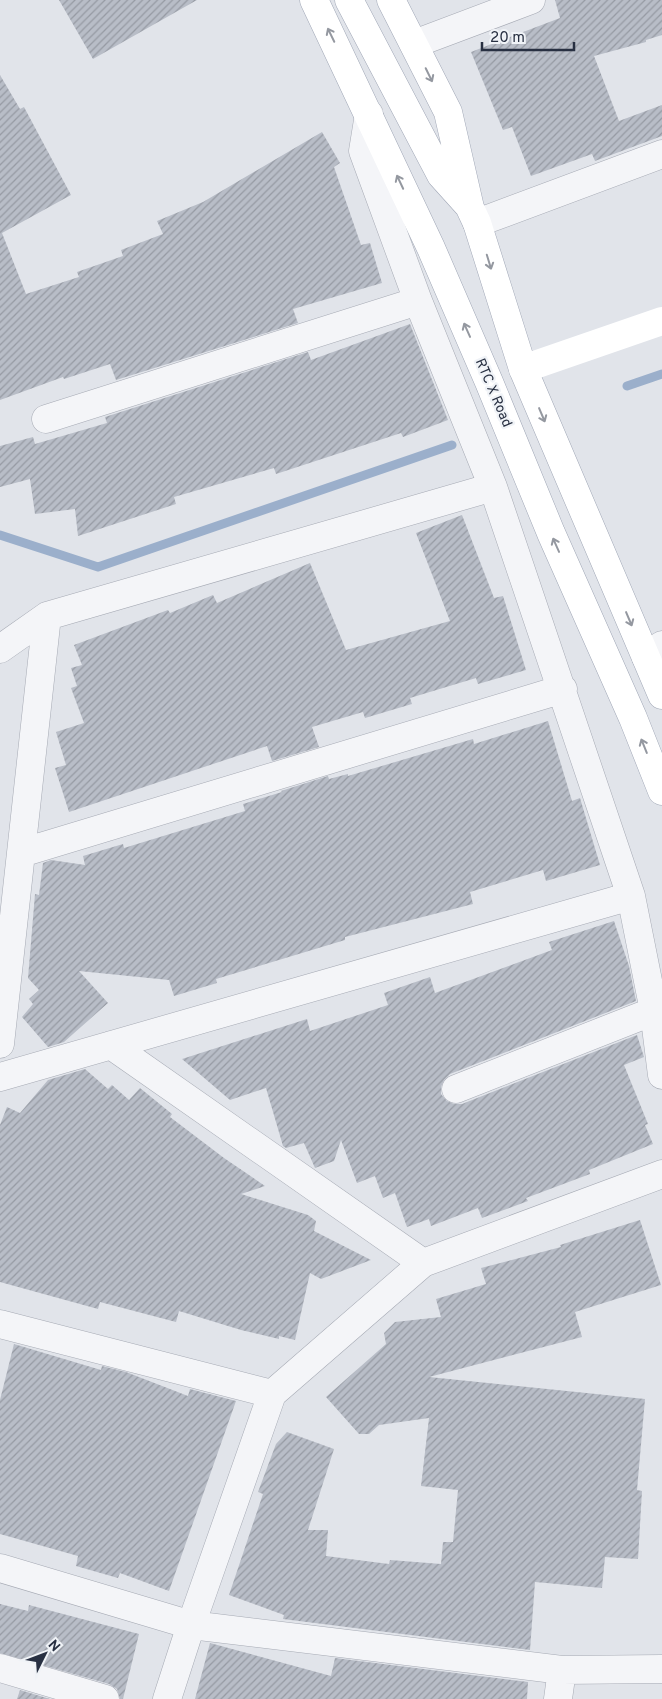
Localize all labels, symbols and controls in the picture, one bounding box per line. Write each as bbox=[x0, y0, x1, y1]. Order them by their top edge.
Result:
scale bar bbox=[482, 20, 574, 52]
one-way arrow bbox=[325, 28, 335, 43]
text: 20 m bbox=[490, 29, 525, 48]
one-way arrow bbox=[424, 67, 434, 82]
one-way arrow bbox=[395, 175, 405, 190]
one-way arrow bbox=[485, 253, 495, 269]
one-way arrow bbox=[461, 323, 471, 338]
street label: RTC X Road bbox=[471, 356, 515, 430]
one-way arrow bbox=[538, 407, 548, 422]
one-way arrow bbox=[550, 538, 560, 553]
one-way arrow bbox=[624, 611, 634, 626]
one-way arrow bbox=[639, 739, 648, 754]
north arrow bbox=[20, 1629, 70, 1679]
text: N bbox=[44, 1637, 63, 1656]

